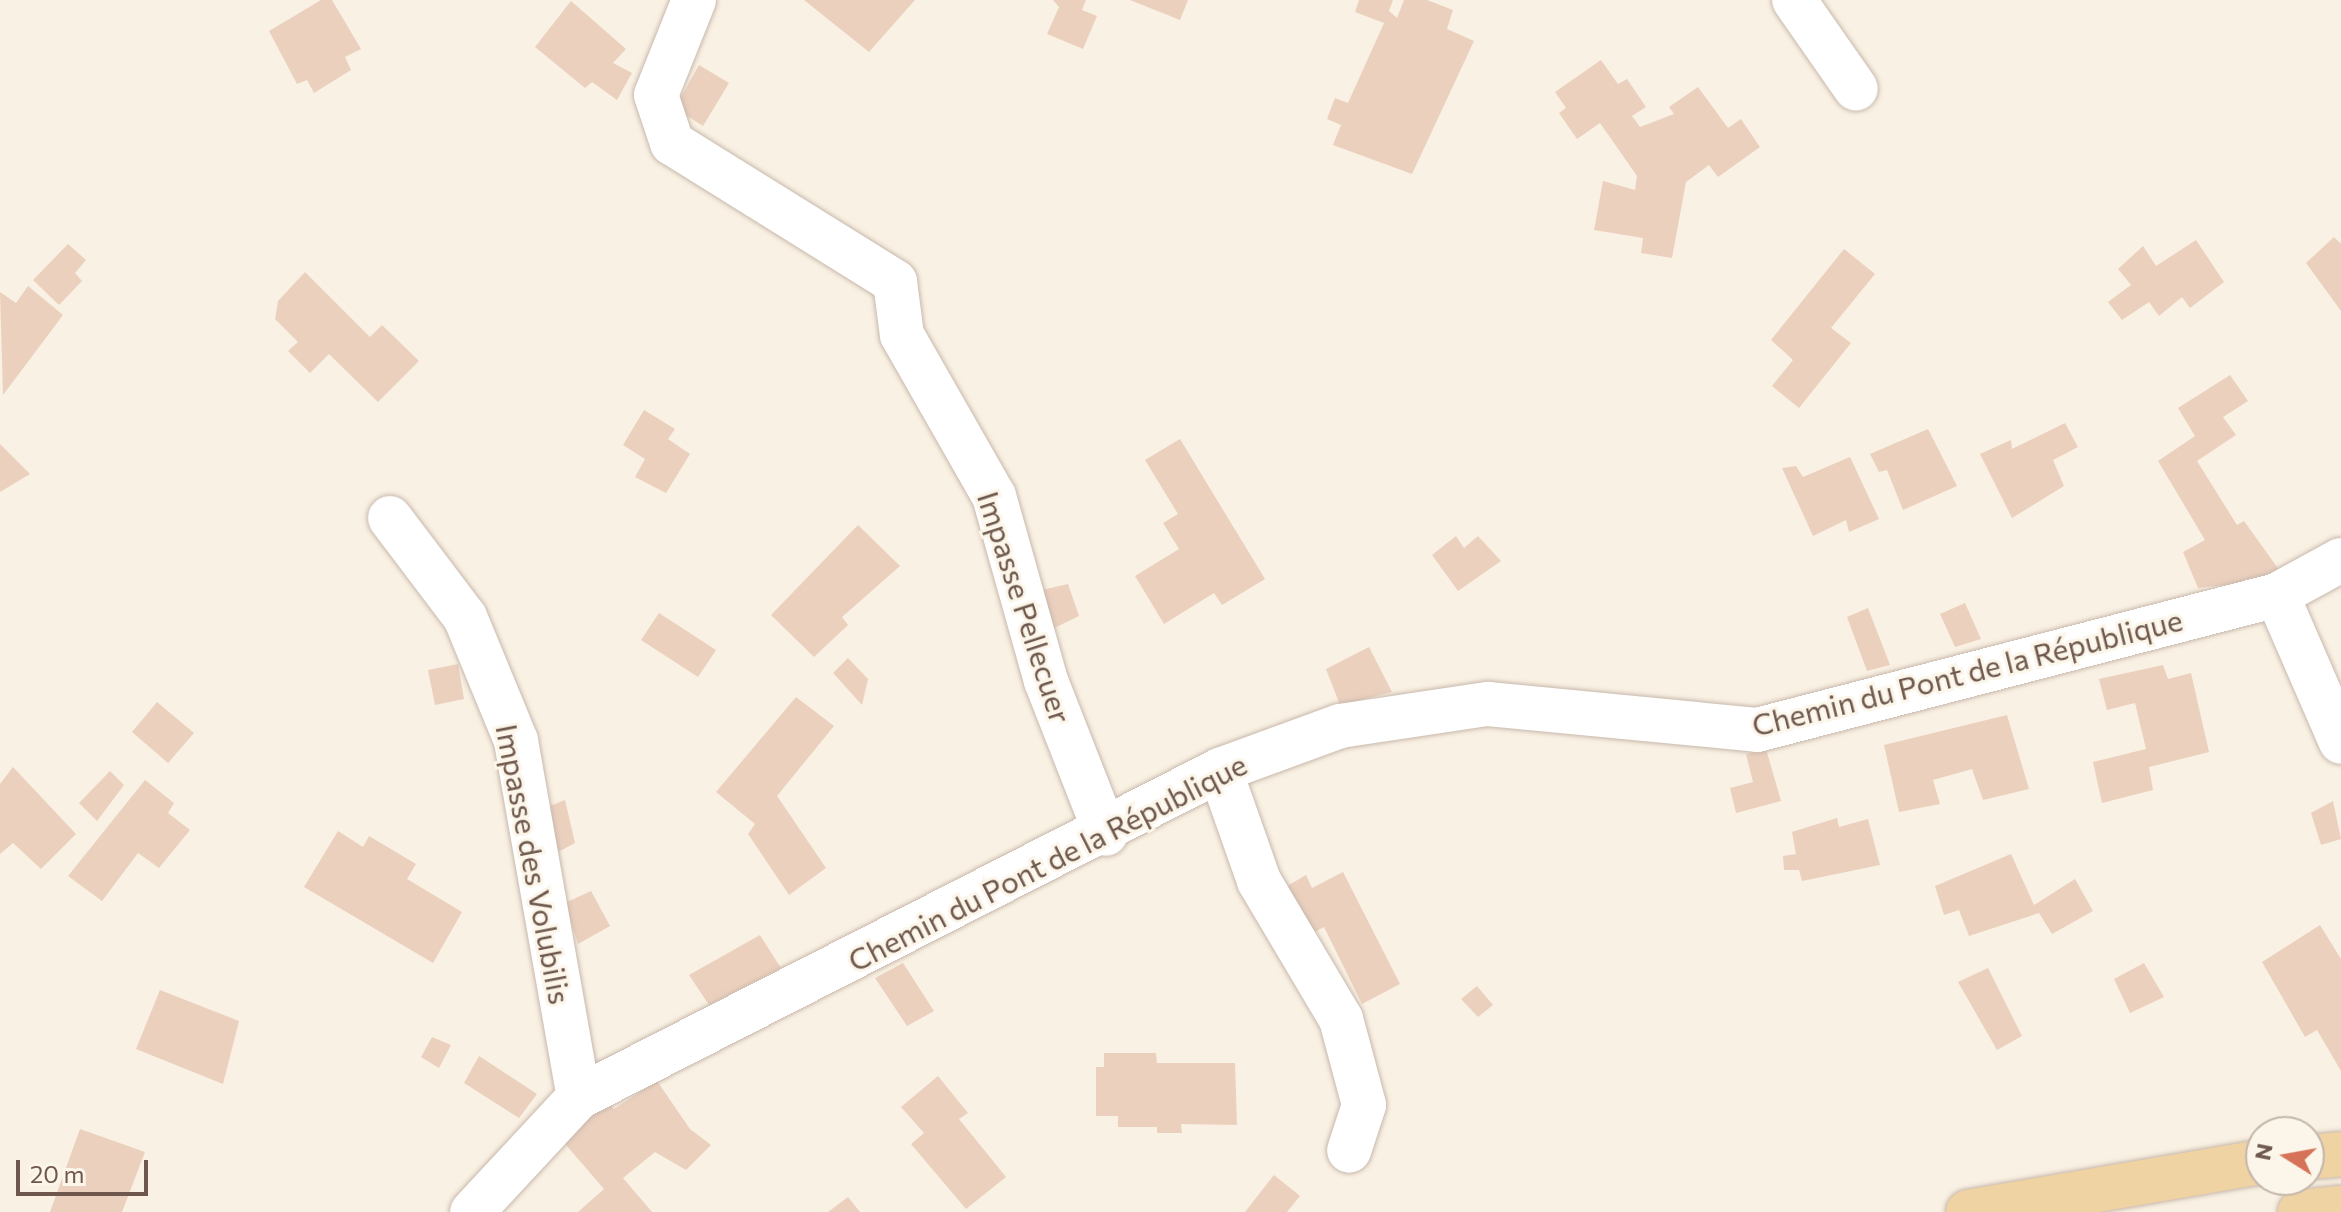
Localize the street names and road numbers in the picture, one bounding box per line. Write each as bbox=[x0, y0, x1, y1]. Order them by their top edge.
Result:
street label: Impasse Pellecuer bbox=[971, 487, 1079, 727]
street label: Chemin du Pont de la République bbox=[1748, 601, 2186, 743]
street label: Impasse des Volubilis bbox=[489, 721, 579, 1007]
street label: Chemin du Pont de la République bbox=[842, 746, 1252, 978]

